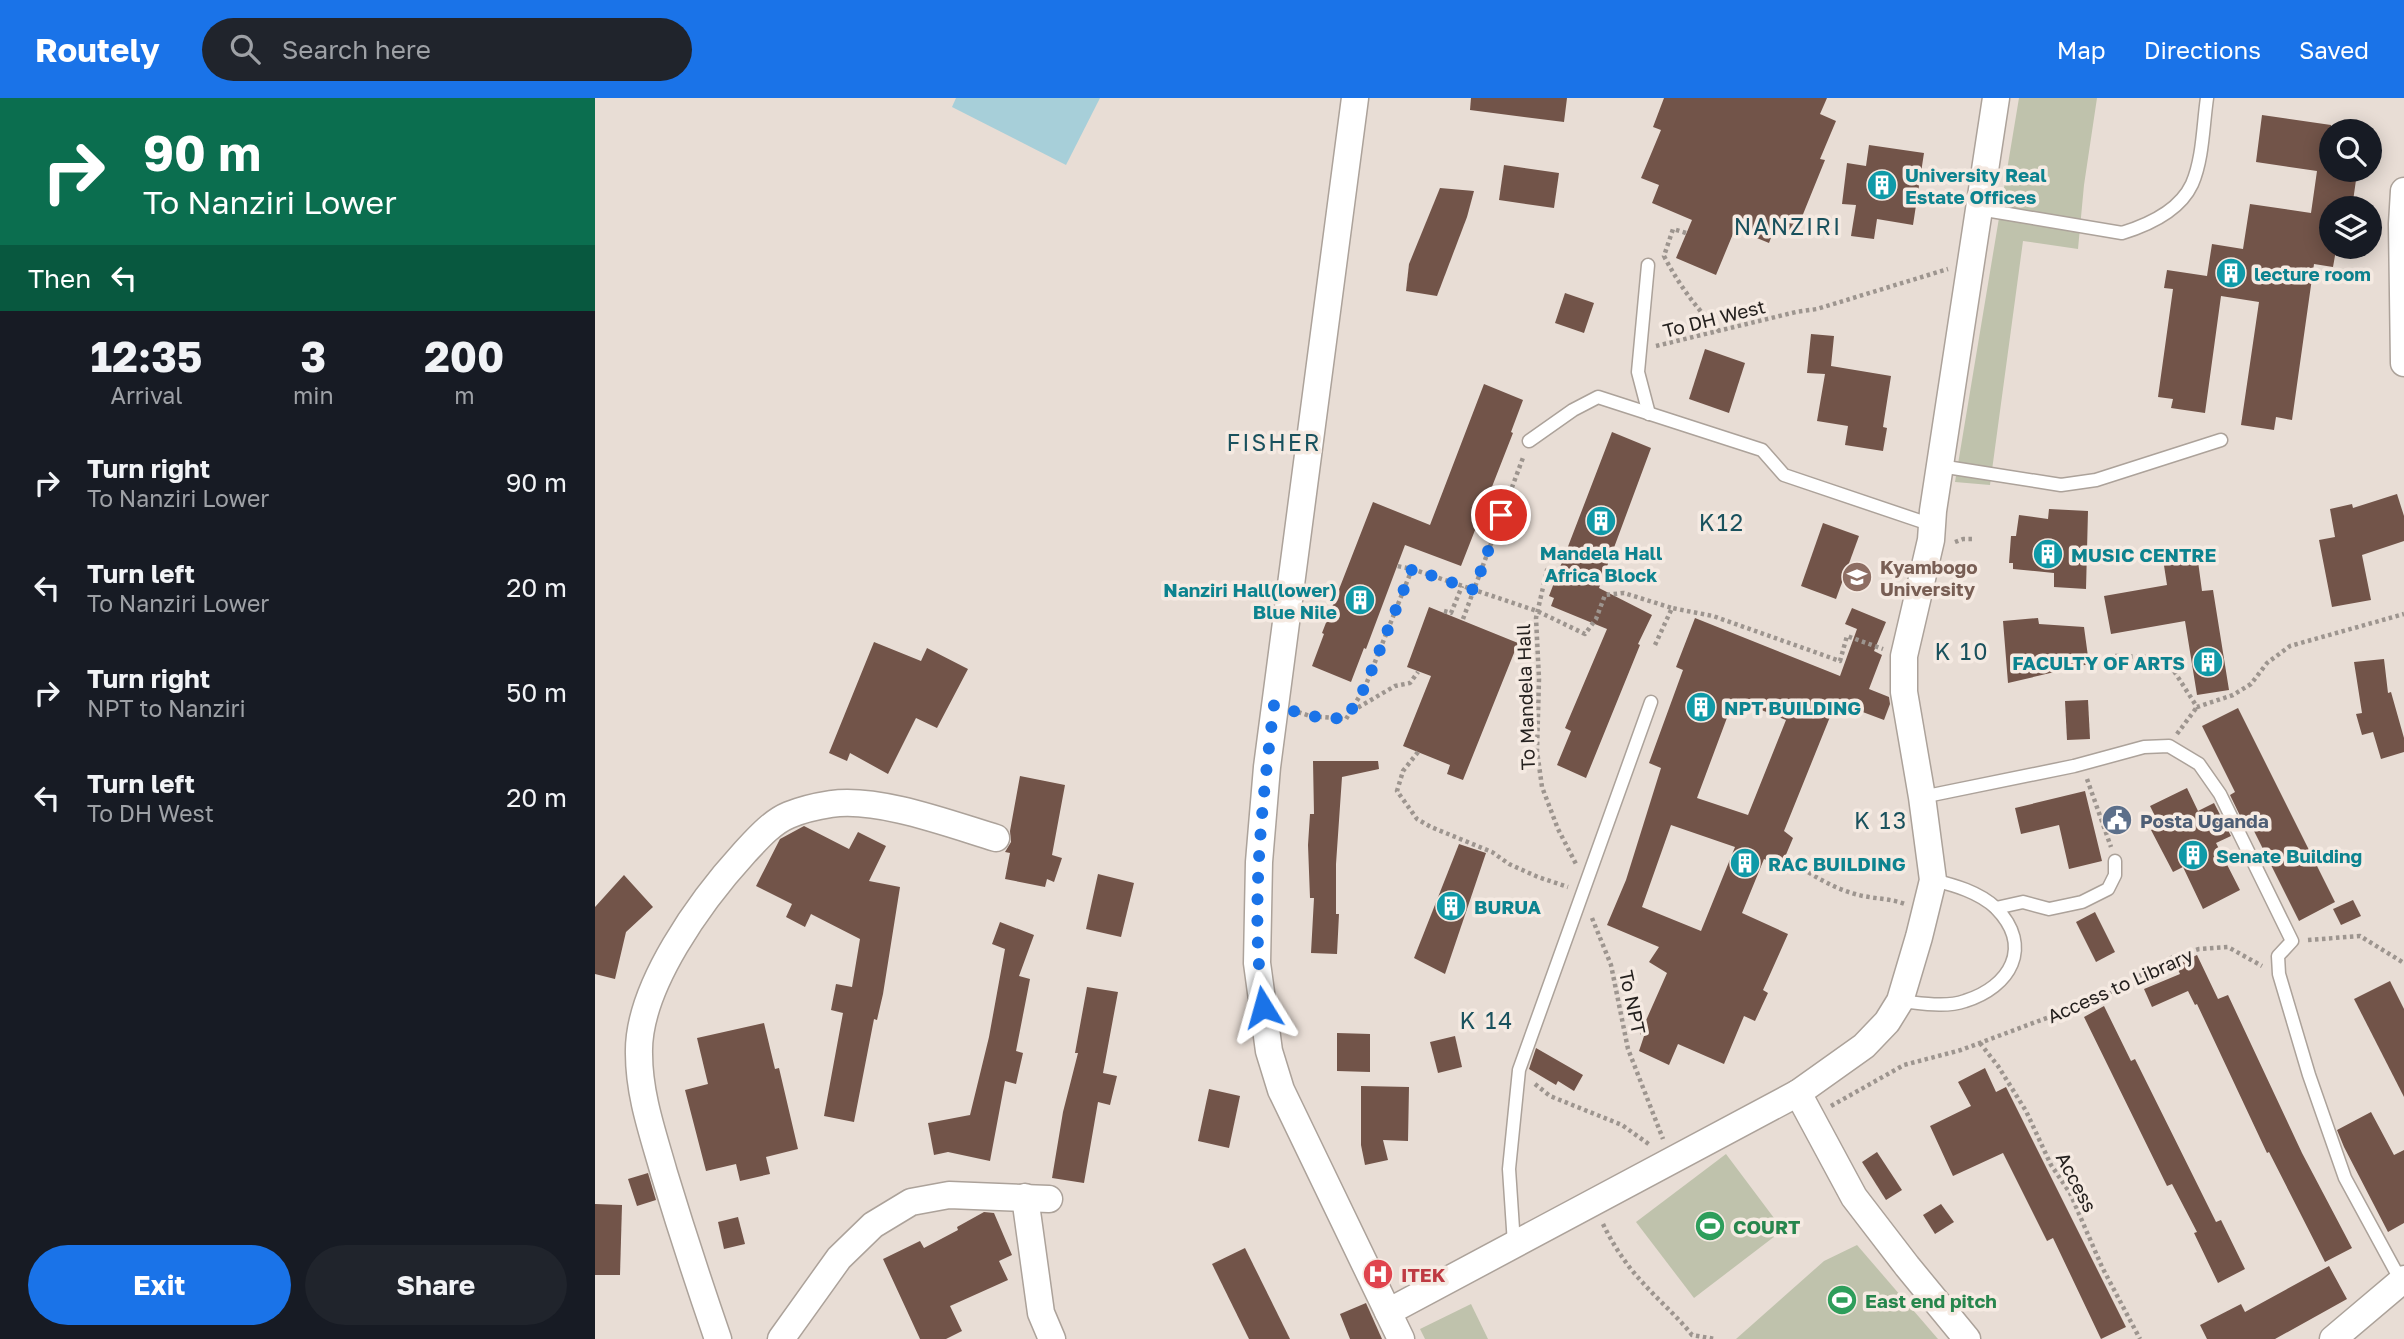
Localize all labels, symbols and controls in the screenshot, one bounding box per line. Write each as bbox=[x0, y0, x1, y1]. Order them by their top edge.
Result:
search box bbox=[202, 18, 692, 81]
text: Routely bbox=[35, 30, 160, 69]
icon: search bbox=[226, 30, 264, 68]
text: Search here bbox=[282, 34, 431, 65]
text: Map bbox=[2057, 35, 2106, 64]
text: Directions bbox=[2144, 35, 2261, 64]
text: Saved bbox=[2299, 35, 2369, 64]
map controls bbox=[2319, 119, 2382, 259]
button: search bbox=[2319, 119, 2382, 182]
text: 90 m bbox=[143, 123, 261, 182]
icon: right bbox=[28, 126, 119, 217]
place label: University Real Estate Offices bbox=[1905, 163, 2047, 208]
building icon: University Real Estate Offices bbox=[1865, 168, 1899, 202]
text: To Nanziri Lower bbox=[143, 183, 397, 221]
button: layers bbox=[2319, 196, 2382, 259]
district label: NANZIRI bbox=[1734, 212, 1842, 240]
building icon: lecture room bbox=[2214, 256, 2248, 290]
icon: left bbox=[105, 259, 143, 297]
place label: lecture room bbox=[2254, 262, 2371, 285]
text: Then bbox=[28, 263, 91, 294]
street label: To DH West bbox=[1660, 294, 1768, 342]
text: 12:35 bbox=[91, 331, 202, 381]
text: 3 bbox=[301, 331, 326, 381]
text: 200 bbox=[424, 331, 504, 381]
text: Arrival bbox=[110, 381, 183, 409]
text: min bbox=[293, 381, 334, 409]
text: m bbox=[454, 381, 475, 409]
district label: FISHER bbox=[1227, 428, 1321, 456]
text: Turn right bbox=[87, 453, 210, 484]
icon: right bbox=[28, 464, 66, 502]
text: 90 m bbox=[506, 467, 567, 498]
text: To Nanziri Lower bbox=[87, 484, 269, 512]
pin bbox=[1471, 485, 1531, 545]
icon: arrive bbox=[1482, 496, 1520, 534]
building icon: Mandela Hall Africa Block bbox=[1584, 504, 1618, 538]
district label: K12 bbox=[1699, 508, 1745, 536]
building icon: MUSIC CENTRE bbox=[2031, 537, 2065, 571]
place label: Mandela Hall Africa Block bbox=[1540, 541, 1662, 586]
place label: MUSIC CENTRE bbox=[2071, 543, 2217, 566]
place label: Kyambogo University bbox=[1880, 555, 1978, 600]
text: Turn left bbox=[87, 558, 195, 589]
school or university icon: Kyambogo University bbox=[1840, 560, 1874, 594]
icon: left bbox=[28, 569, 66, 607]
text: 20 m bbox=[506, 572, 567, 603]
place label: Nanziri Hall(lower) Blue Nile bbox=[1163, 578, 1337, 623]
building icon: Nanziri Hall(lower) Blue Nile bbox=[1343, 583, 1377, 617]
text: To Nanziri Lower bbox=[87, 589, 269, 617]
street label: To Mandela Hall bbox=[1511, 623, 1539, 771]
district label: K 10 bbox=[1934, 637, 1990, 665]
building icon: FACULTY OF ARTS bbox=[2191, 645, 2225, 679]
place label: FACULTY OF ARTS bbox=[2012, 651, 2185, 674]
text: Turn right bbox=[87, 663, 210, 694]
icon: right bbox=[28, 674, 66, 712]
text: 50 m bbox=[506, 677, 567, 708]
building icon: NPT BUILDING bbox=[1684, 690, 1718, 724]
text: NPT to Nanziri bbox=[87, 694, 246, 722]
place label: NPT BUILDING bbox=[1724, 696, 1861, 719]
text: Turn left bbox=[87, 768, 195, 799]
icon: left bbox=[28, 779, 66, 817]
text: 20 m bbox=[506, 782, 567, 813]
text: To DH West bbox=[87, 799, 214, 827]
public building icon: Posta Uganda bbox=[2100, 803, 2134, 837]
district label: K 13 bbox=[1854, 806, 1908, 834]
place label: Posta Uganda bbox=[2140, 809, 2269, 832]
building icon: Senate Building bbox=[2176, 838, 2210, 872]
place label: Senate Building bbox=[2216, 844, 2362, 867]
building icon: RAC BUILDING bbox=[1728, 846, 1762, 880]
place label: RAC BUILDING bbox=[1768, 852, 1906, 875]
building icon: BURUA bbox=[1434, 889, 1468, 923]
place label: BURUA bbox=[1474, 895, 1542, 918]
street label: Access to Library bbox=[2044, 942, 2197, 1027]
street label: To NPT bbox=[1615, 968, 1651, 1036]
position arrow bbox=[1226, 970, 1300, 1044]
district label: K 14 bbox=[1460, 1006, 1514, 1034]
street label: Access bbox=[2052, 1148, 2102, 1216]
sports icon: COURT bbox=[1693, 1209, 1727, 1243]
place label: COURT bbox=[1733, 1215, 1800, 1238]
button: Exit bbox=[28, 1245, 291, 1325]
button: Share bbox=[305, 1245, 567, 1325]
hospital icon: ITEK bbox=[1361, 1257, 1395, 1291]
place label: ITEK bbox=[1401, 1263, 1446, 1286]
sports icon: East end pitch bbox=[1825, 1283, 1859, 1317]
place label: East end pitch bbox=[1865, 1289, 1997, 1312]

